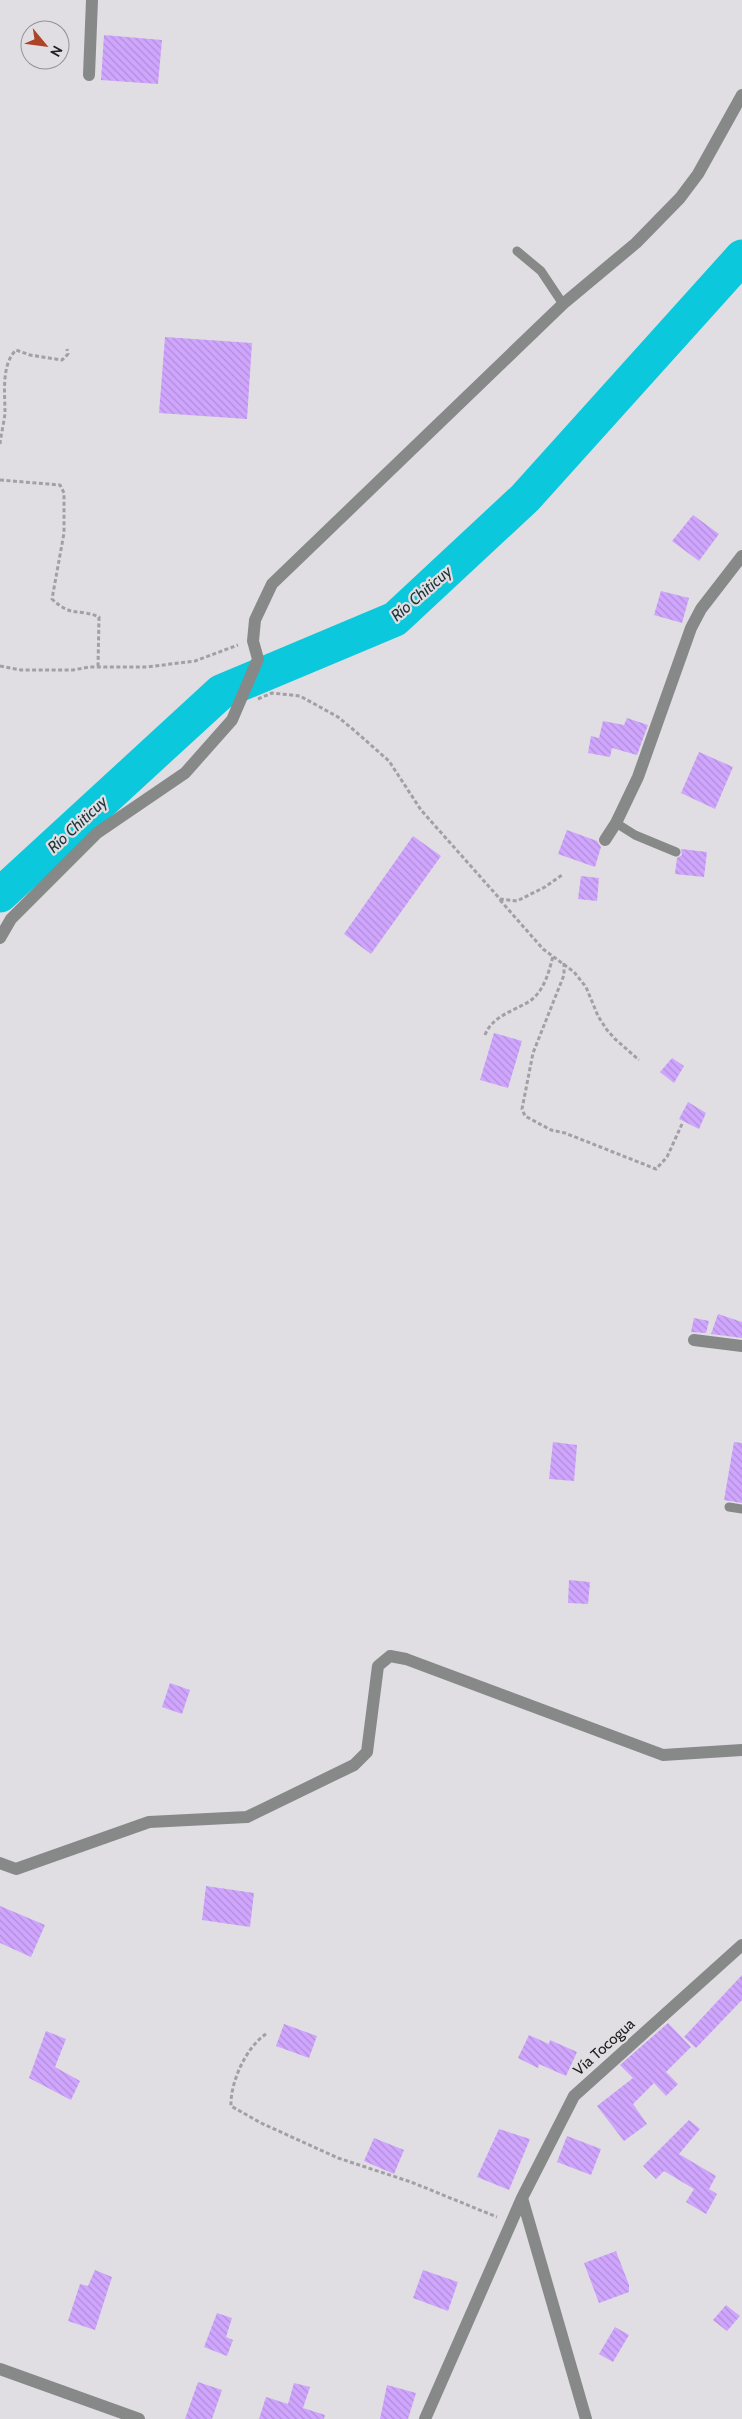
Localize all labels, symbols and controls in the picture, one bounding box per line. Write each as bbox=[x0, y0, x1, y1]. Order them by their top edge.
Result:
north arrow bbox=[20, 20, 70, 70]
text: N bbox=[46, 43, 67, 60]
water label: Río Chiticuy bbox=[387, 561, 456, 625]
water label: Río Chiticuy bbox=[44, 792, 112, 857]
street label: Vía Tocogua bbox=[570, 2014, 639, 2079]

